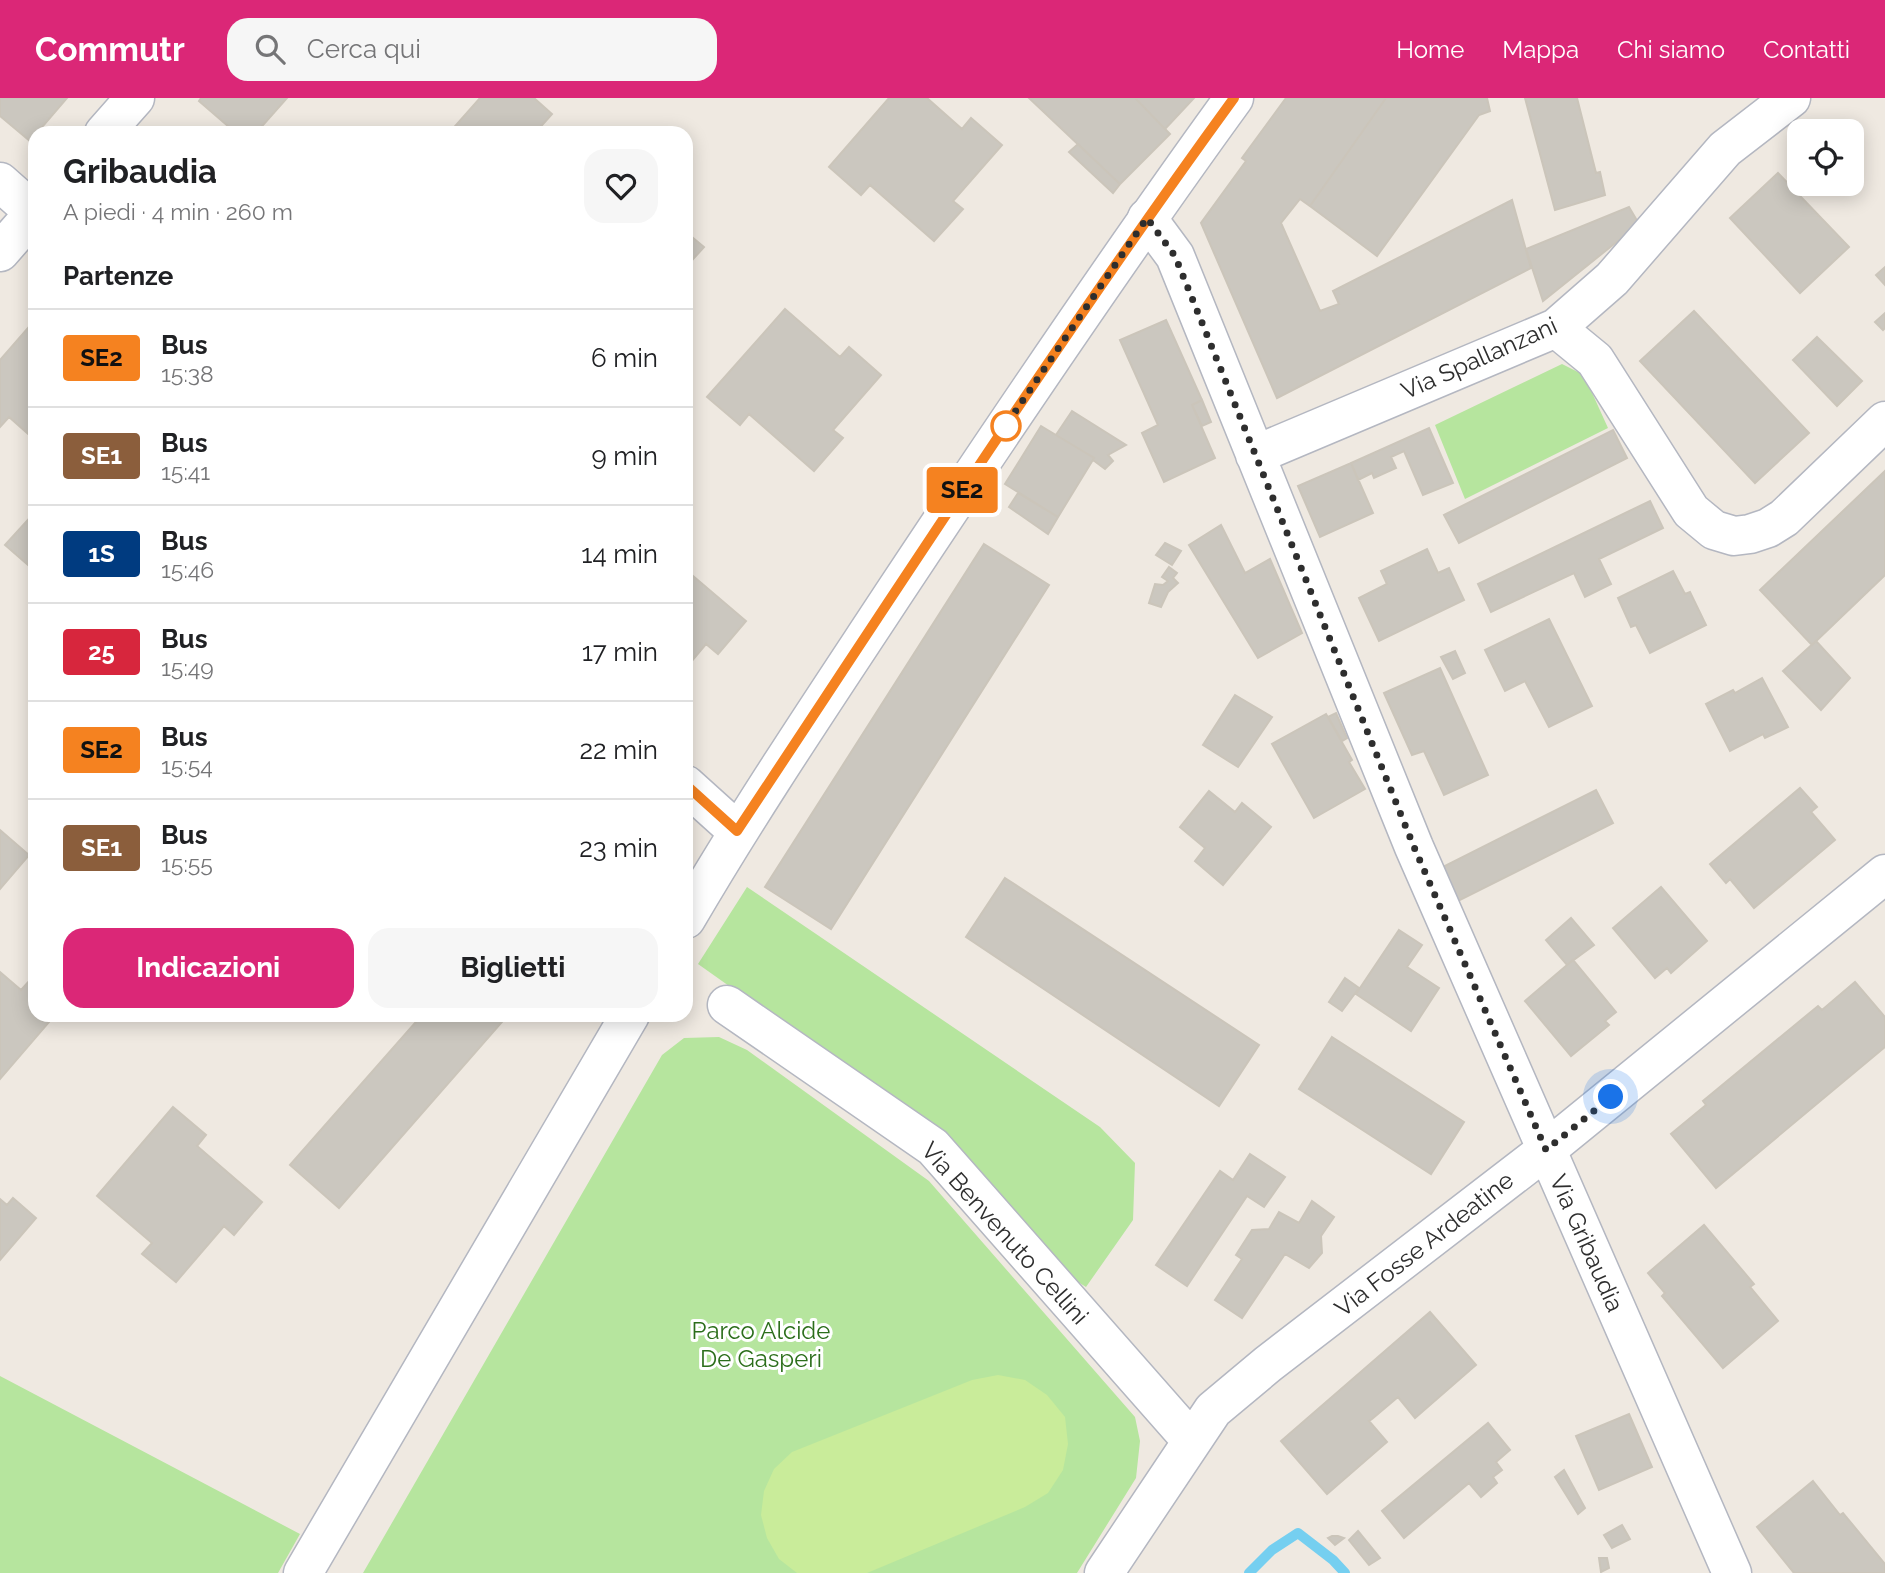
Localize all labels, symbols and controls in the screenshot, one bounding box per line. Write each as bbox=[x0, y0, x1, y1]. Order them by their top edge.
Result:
search box bbox=[227, 18, 717, 81]
text: Commutr bbox=[35, 30, 185, 69]
icon: search bbox=[251, 30, 289, 68]
text: Cerca qui bbox=[307, 34, 421, 64]
text: Home bbox=[1396, 35, 1464, 64]
text: Mappa bbox=[1502, 35, 1579, 64]
text: Chi siamo bbox=[1617, 35, 1725, 64]
text: Contatti bbox=[1763, 35, 1850, 64]
map controls bbox=[1787, 119, 1864, 196]
button: locate bbox=[1787, 119, 1864, 196]
button: heart bbox=[584, 149, 658, 223]
text: Gribaudia bbox=[63, 152, 217, 191]
text: A piedi · 4 min · 260 m bbox=[63, 198, 293, 225]
text: Partenze bbox=[63, 261, 173, 291]
street label: Via Spallanzani bbox=[1397, 311, 1561, 405]
text: Bus bbox=[161, 330, 208, 360]
text: SE2 bbox=[80, 343, 123, 372]
text: 6 min bbox=[591, 343, 658, 373]
text: 15:38 bbox=[161, 360, 214, 387]
unlabelled marker bbox=[991, 411, 1021, 441]
text: Bus bbox=[161, 428, 208, 458]
text: SE1 bbox=[81, 441, 122, 470]
text: 9 min bbox=[591, 441, 658, 471]
text: 15:41 bbox=[161, 458, 210, 485]
line badge: SE2 bbox=[922, 467, 1002, 513]
text: SE2 bbox=[941, 475, 983, 504]
text: Bus bbox=[161, 526, 208, 556]
text: 1S bbox=[88, 539, 115, 568]
text: 14 min bbox=[581, 539, 658, 569]
text: 15:46 bbox=[161, 556, 214, 583]
text: Bus bbox=[161, 624, 208, 654]
text: 25 bbox=[88, 637, 115, 666]
text: 17 min bbox=[582, 637, 658, 667]
text: 15:49 bbox=[161, 654, 214, 681]
text: Bus bbox=[161, 722, 208, 752]
text: SE2 bbox=[80, 735, 123, 764]
text: 22 min bbox=[580, 735, 658, 765]
text: 15:54 bbox=[161, 752, 213, 779]
text: Bus bbox=[161, 820, 208, 850]
text: SE1 bbox=[81, 833, 122, 862]
text: 23 min bbox=[579, 833, 658, 863]
text: 15:55 bbox=[161, 850, 213, 877]
button: Indicazioni bbox=[63, 928, 354, 1008]
button: Biglietti bbox=[368, 928, 658, 1008]
your location bbox=[1593, 1079, 1628, 1114]
street label: Via Benvenuto Cellini bbox=[915, 1136, 1095, 1330]
street label: Via Fosse Ardeatine bbox=[1329, 1165, 1519, 1323]
street label: Via Gribaudia bbox=[1544, 1170, 1630, 1316]
park label: Parco Alcide De Gasperi bbox=[692, 1316, 830, 1373]

